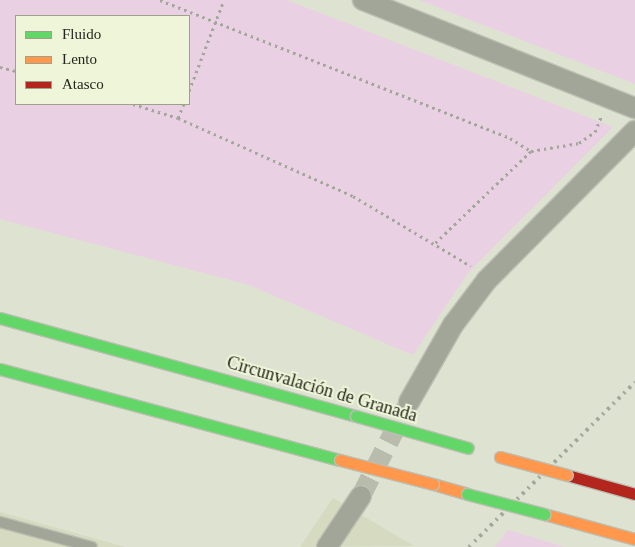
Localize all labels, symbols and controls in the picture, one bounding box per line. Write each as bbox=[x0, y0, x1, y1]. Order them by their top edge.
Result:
legend bbox=[15, 15, 190, 105]
text: Fluido bbox=[62, 26, 101, 42]
text: Lento bbox=[62, 51, 97, 67]
text: Atasco bbox=[62, 76, 104, 92]
street label: Circunvalación de Granada bbox=[224, 351, 420, 427]

